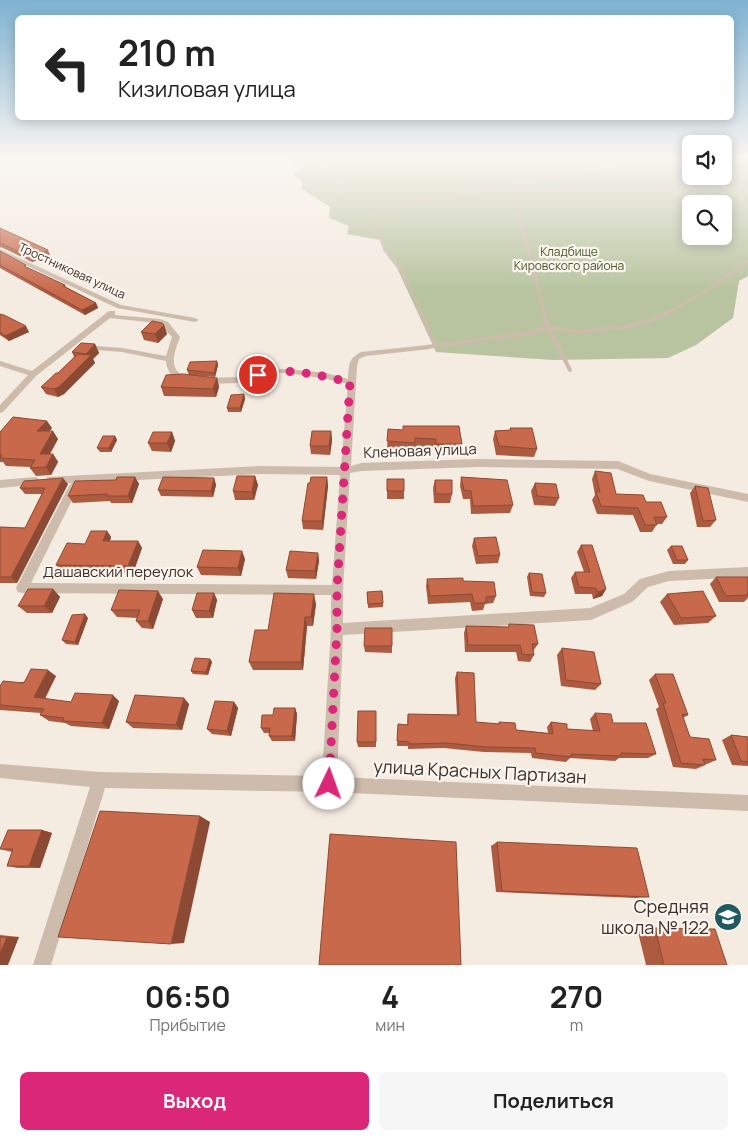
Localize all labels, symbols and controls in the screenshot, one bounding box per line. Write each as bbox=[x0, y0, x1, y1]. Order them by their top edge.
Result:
text: 210 m bbox=[118, 29, 216, 77]
icon: left bbox=[35, 35, 100, 100]
text: Кизиловая улица bbox=[118, 74, 296, 104]
map controls bbox=[682, 135, 732, 245]
button: sound bbox=[682, 135, 732, 185]
button: search bbox=[682, 195, 732, 245]
street label: Тростниковая улица bbox=[16, 238, 128, 303]
park label: Кладбище Кировского района bbox=[514, 243, 624, 274]
pin bbox=[237, 354, 279, 396]
icon: arrive bbox=[244, 361, 272, 389]
street label: Кленовая улица bbox=[363, 438, 477, 463]
street label: Дашавский переулок bbox=[43, 561, 194, 582]
street label: улица Красных Партизан bbox=[373, 753, 587, 789]
position arrow bbox=[302, 757, 354, 809]
place label: Средняя школа № 122 bbox=[601, 894, 709, 939]
school or university icon: Средняя школа № 122 bbox=[713, 902, 743, 932]
text: 06:50 bbox=[145, 976, 231, 1017]
text: 4 bbox=[381, 976, 399, 1017]
text: 270 bbox=[550, 976, 603, 1017]
text: Прибытие bbox=[150, 1014, 226, 1036]
text: мин bbox=[375, 1014, 405, 1036]
text: m bbox=[570, 1014, 583, 1036]
button: Выход bbox=[20, 1072, 369, 1130]
button: Поделиться bbox=[379, 1072, 728, 1130]

